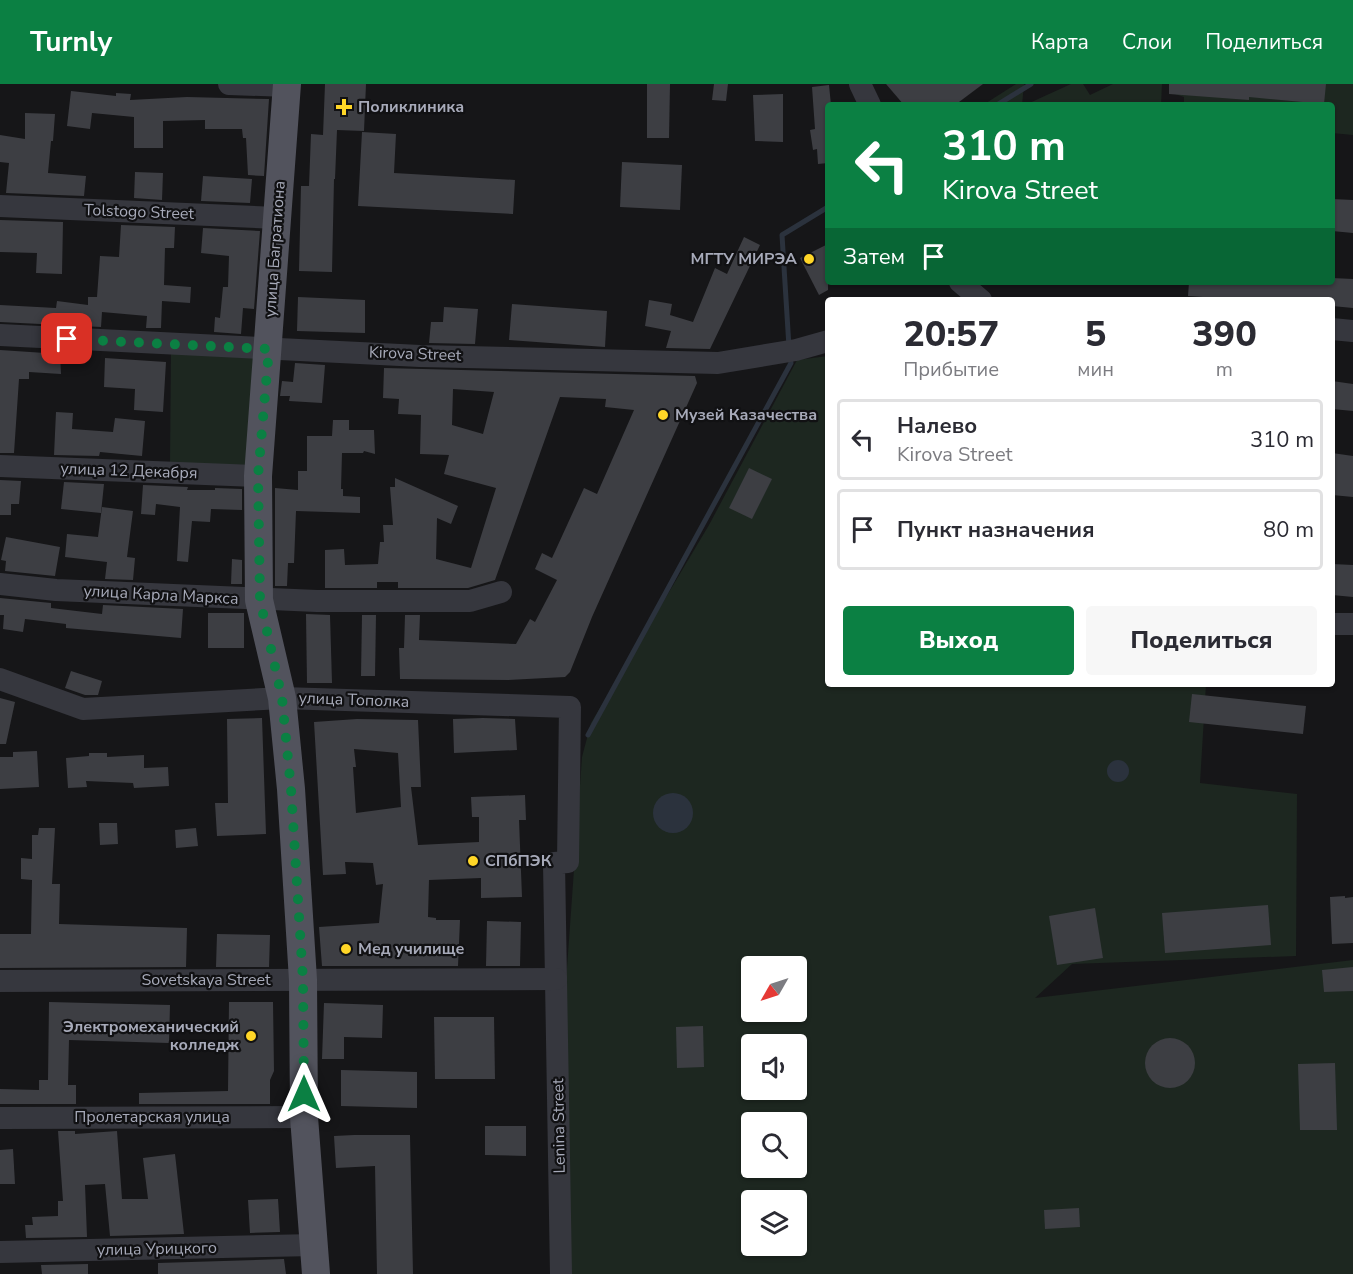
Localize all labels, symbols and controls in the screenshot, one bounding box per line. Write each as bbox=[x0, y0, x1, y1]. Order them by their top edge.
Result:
text: Turnly bbox=[30, 23, 112, 61]
text: Карта bbox=[1031, 28, 1089, 56]
text: Слои bbox=[1122, 28, 1172, 56]
text: Поделиться bbox=[1205, 28, 1323, 56]
place label: Поликлиника bbox=[358, 96, 464, 118]
marker: Поликлиника bbox=[335, 98, 353, 116]
text: 310 m bbox=[942, 118, 1066, 175]
icon: left bbox=[843, 126, 921, 204]
text: Kirova Street bbox=[942, 172, 1098, 209]
street label: улица Багратиона bbox=[259, 180, 291, 318]
street label: Tolstogo Street bbox=[84, 199, 195, 225]
icon: arrive bbox=[917, 240, 950, 273]
text: Затем bbox=[843, 242, 905, 272]
place label: МГТУ МИРЭА bbox=[691, 248, 797, 270]
marker: МГТУ МИРЭА bbox=[802, 252, 816, 266]
text: 20:57 bbox=[903, 310, 999, 359]
text: 5 bbox=[1085, 310, 1106, 359]
text: 390 bbox=[1192, 310, 1257, 359]
pin bbox=[41, 313, 92, 364]
icon: arrive bbox=[50, 322, 83, 355]
street label: Kirova Street bbox=[368, 341, 462, 367]
text: Прибытие bbox=[903, 356, 999, 383]
text: мин bbox=[1077, 356, 1114, 383]
text: m bbox=[1216, 356, 1233, 383]
place label: Музей Казачества bbox=[675, 404, 817, 426]
marker: Музей Казачества bbox=[656, 408, 670, 422]
text: Налево bbox=[897, 411, 977, 441]
icon: left bbox=[846, 423, 879, 456]
text: 310 m bbox=[1250, 425, 1314, 455]
text: Kirova Street bbox=[897, 441, 1013, 468]
street label: улица 12 Декабря bbox=[60, 458, 198, 484]
icon: arrive bbox=[846, 513, 879, 546]
text: Пункт назначения bbox=[897, 515, 1095, 545]
text: 80 m bbox=[1263, 515, 1314, 545]
street label: улица Карла Маркса bbox=[83, 580, 239, 610]
button: Выход bbox=[843, 606, 1074, 675]
button: Поделиться bbox=[1086, 606, 1317, 675]
street label: улица Тополка bbox=[298, 687, 410, 713]
place label: СПбПЭК bbox=[485, 850, 552, 872]
marker: СПбПЭК bbox=[466, 854, 480, 868]
place label: Мед училище bbox=[358, 938, 464, 960]
marker: Мед училище bbox=[339, 942, 353, 956]
north arrow bbox=[741, 956, 807, 1022]
map controls bbox=[741, 956, 807, 1256]
street label: Sovetskaya Street bbox=[141, 969, 271, 991]
place label: Электромеханический колледж bbox=[63, 1016, 240, 1056]
marker: Электромеханический колледж bbox=[244, 1029, 258, 1043]
button: sound bbox=[741, 1034, 807, 1100]
position arrow bbox=[272, 1062, 336, 1126]
street label: Lenina Street bbox=[547, 1078, 571, 1174]
street label: Пролетарская улица bbox=[74, 1106, 230, 1128]
button: search bbox=[741, 1112, 807, 1178]
button: layers bbox=[741, 1190, 807, 1256]
street label: улица Урицкого bbox=[97, 1237, 217, 1261]

